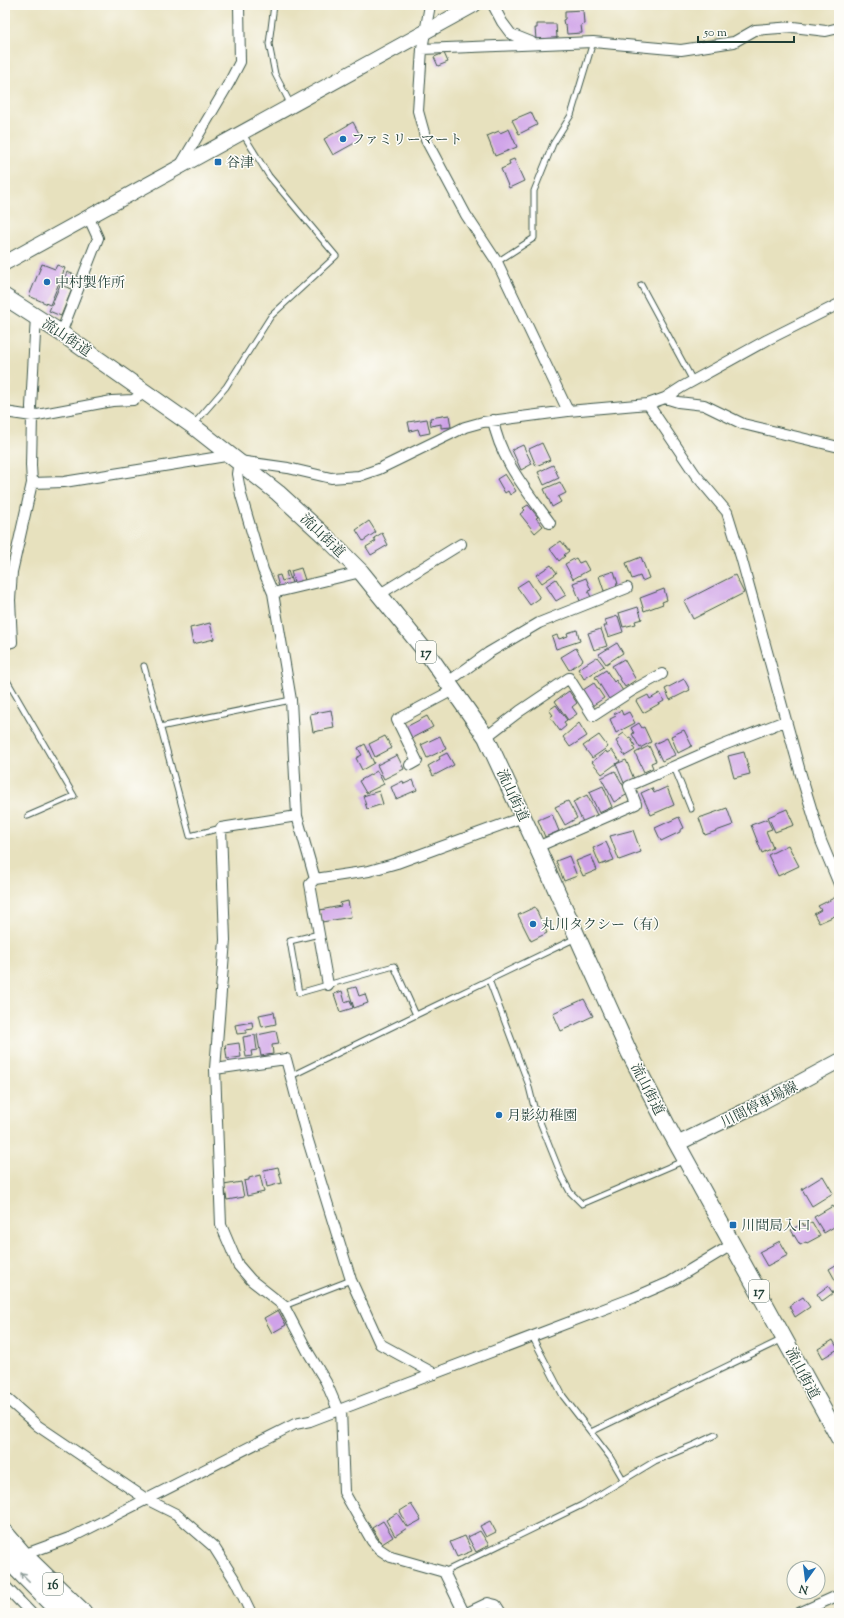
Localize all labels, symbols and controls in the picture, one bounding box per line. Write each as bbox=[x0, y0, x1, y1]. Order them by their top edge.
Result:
scale bar bbox=[698, 18, 794, 44]
text: 50 m bbox=[703, 24, 727, 42]
place label: ファミリーマート bbox=[351, 131, 463, 151]
marker: ファミリーマート bbox=[338, 134, 348, 144]
place label: 谷津 bbox=[226, 154, 254, 174]
marker: 谷津 bbox=[213, 157, 223, 167]
place label: 中村製作所 bbox=[55, 274, 125, 294]
marker: 中村製作所 bbox=[42, 277, 52, 287]
street label: 流山街道 bbox=[37, 315, 95, 363]
street label: 流山街道 bbox=[295, 510, 349, 563]
road number: 17 bbox=[416, 641, 436, 663]
street label: 流山街道 bbox=[490, 766, 532, 825]
place label: 丸川タクシー（有） bbox=[541, 916, 667, 936]
marker: 丸川タクシー（有） bbox=[528, 919, 538, 929]
street label: 流山街道 bbox=[625, 1060, 668, 1119]
street label: 川間停車場線 bbox=[718, 1078, 802, 1134]
place label: 月影幼稚園 bbox=[507, 1107, 577, 1127]
marker: 月影幼稚園 bbox=[494, 1110, 504, 1120]
place label: 川間局入口 bbox=[741, 1217, 811, 1237]
marker: 川間局入口 bbox=[728, 1220, 738, 1230]
road number: 17 bbox=[749, 1280, 769, 1302]
street label: 流山街道 bbox=[779, 1345, 823, 1403]
north arrow bbox=[786, 1560, 826, 1600]
one-way arrow bbox=[20, 1573, 30, 1582]
road number: 16 bbox=[43, 1573, 63, 1595]
text: N bbox=[797, 1580, 811, 1598]

